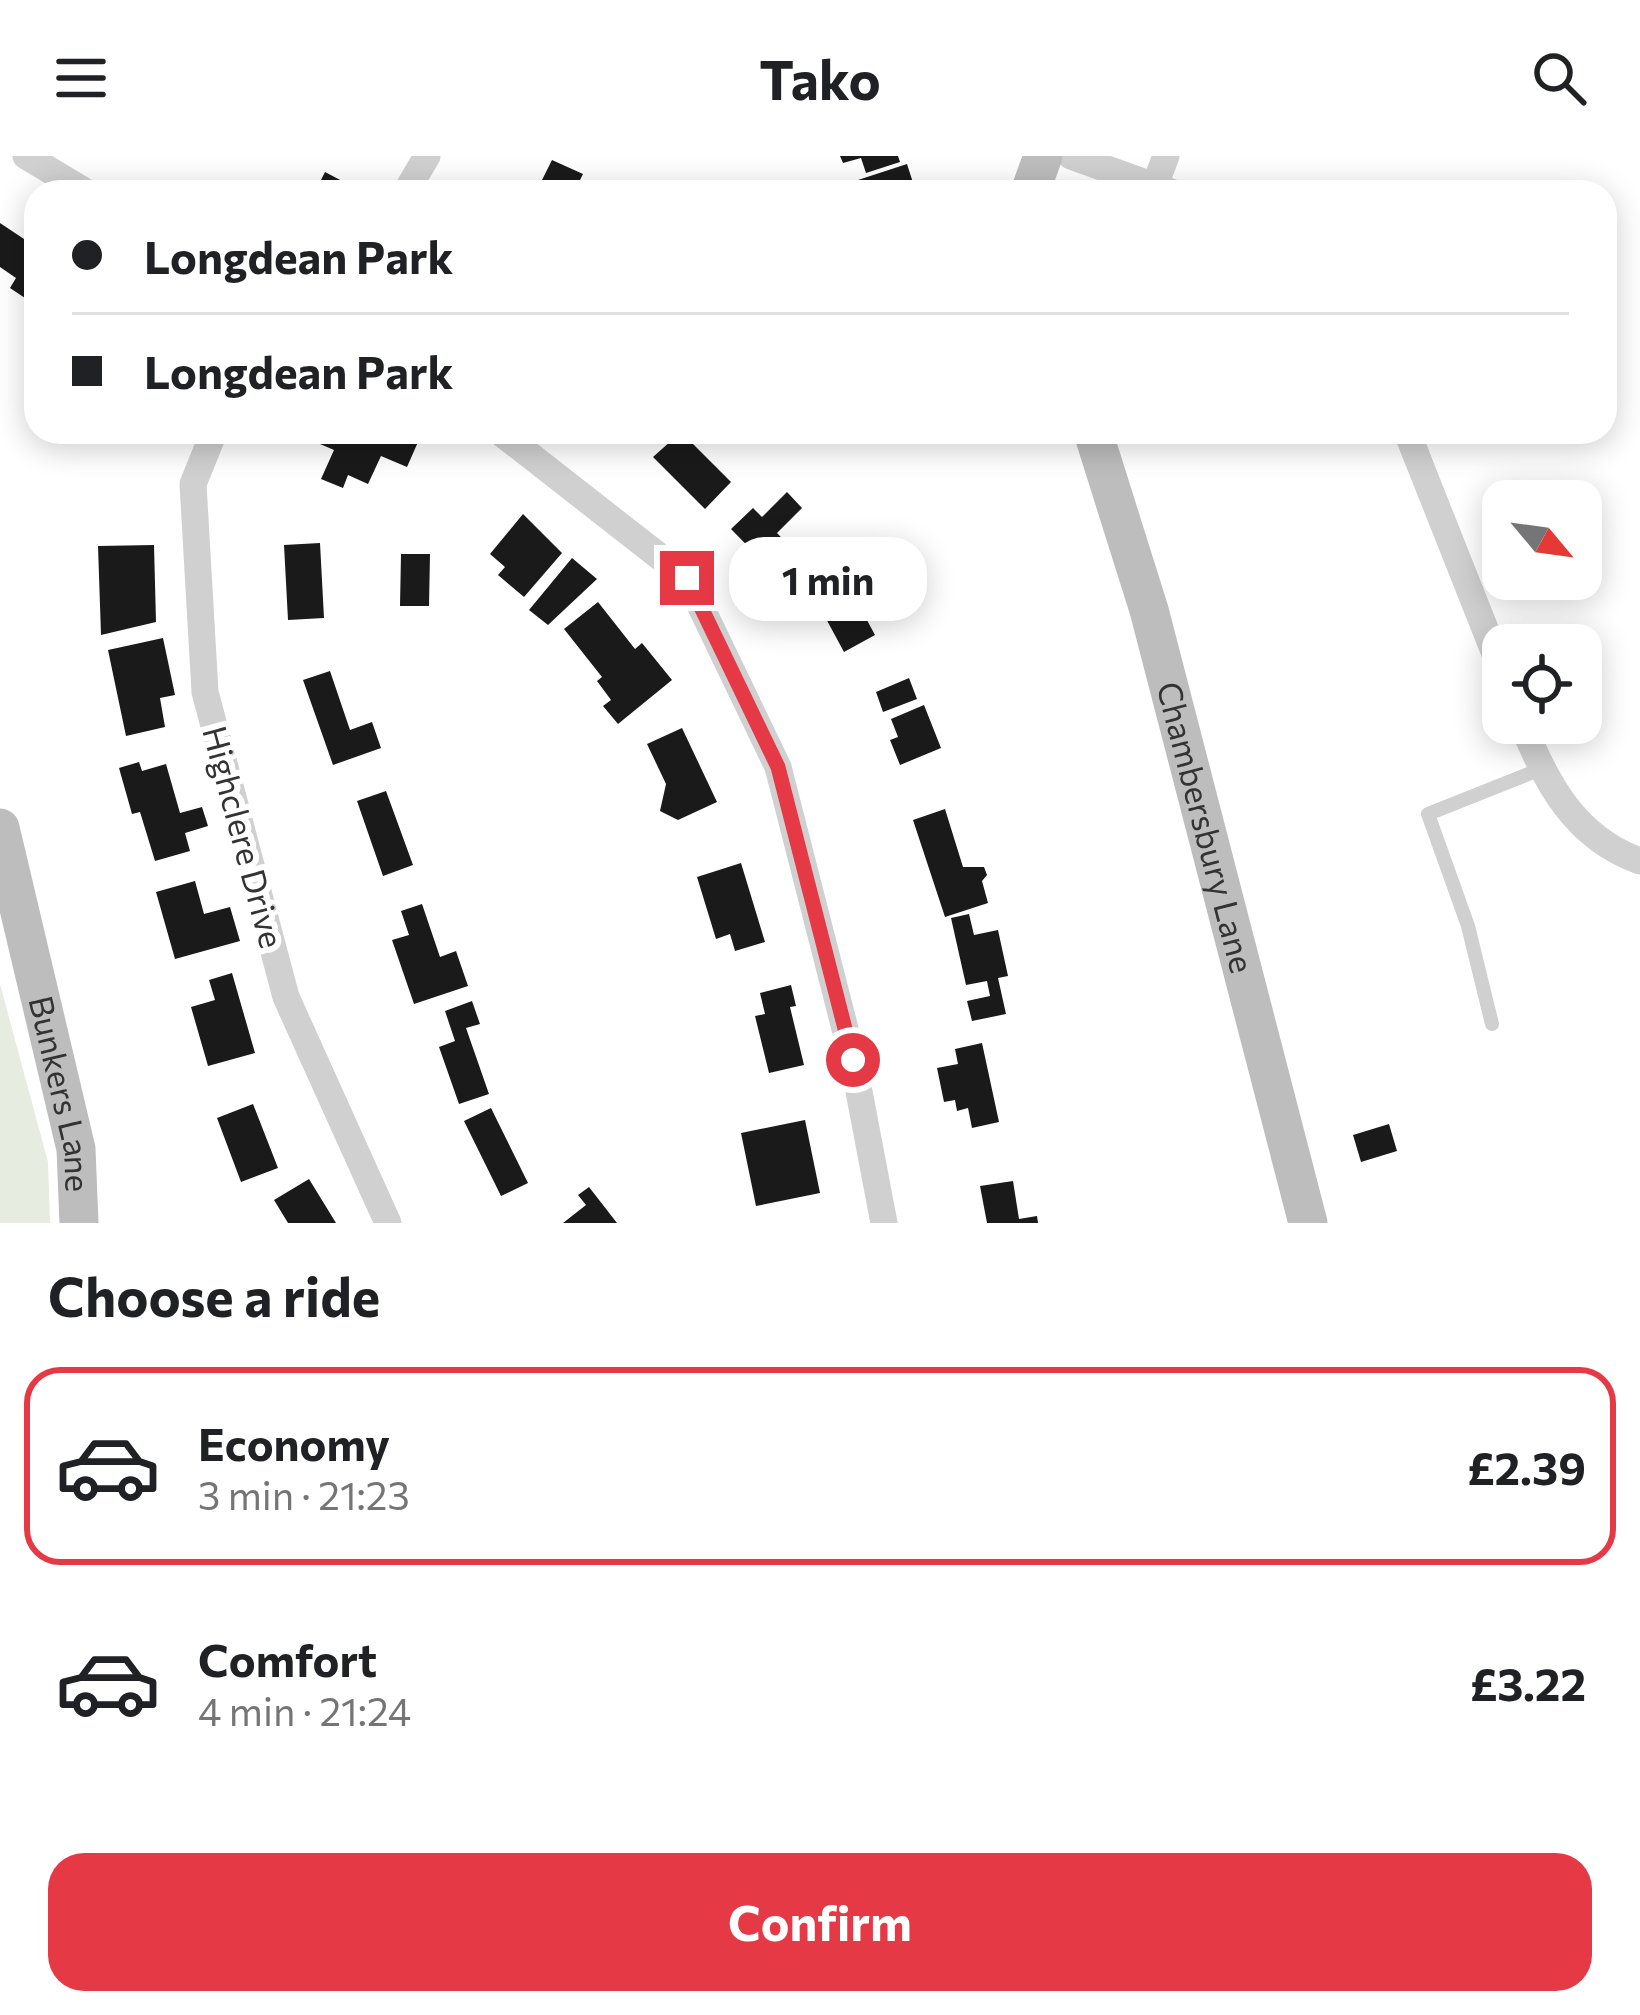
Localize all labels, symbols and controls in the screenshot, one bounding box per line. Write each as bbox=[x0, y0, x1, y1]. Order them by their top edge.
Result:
icon: menu bbox=[48, 45, 114, 111]
text: Tako bbox=[759, 45, 881, 111]
icon: search bbox=[1526, 45, 1592, 111]
text: Longdean Park bbox=[144, 228, 453, 283]
text: Longdean Park bbox=[144, 343, 453, 398]
north arrow bbox=[1482, 480, 1602, 600]
map controls bbox=[1482, 480, 1602, 744]
callout: 1 min bbox=[729, 536, 927, 620]
route end bbox=[660, 551, 714, 605]
text: 1 min bbox=[782, 555, 874, 603]
button: locate bbox=[1482, 624, 1602, 744]
street label: Chambersbury Lane bbox=[1149, 677, 1264, 977]
street label: Highclere Drive bbox=[195, 721, 294, 952]
street label: Bunkers Lane bbox=[21, 991, 100, 1193]
route start bbox=[826, 1033, 880, 1087]
text: Choose a ride bbox=[48, 1262, 380, 1328]
icon: car bbox=[54, 1412, 162, 1520]
text: Economy bbox=[198, 1415, 390, 1470]
text: £2.39 bbox=[1467, 1439, 1586, 1494]
text: 3 min · 21:23 bbox=[198, 1470, 410, 1518]
icon: car bbox=[54, 1628, 162, 1736]
text: Comfort bbox=[198, 1631, 377, 1686]
text: £3.22 bbox=[1470, 1655, 1586, 1710]
text: 4 min · 21:24 bbox=[198, 1686, 411, 1734]
button: Confirm bbox=[48, 1853, 1592, 1991]

